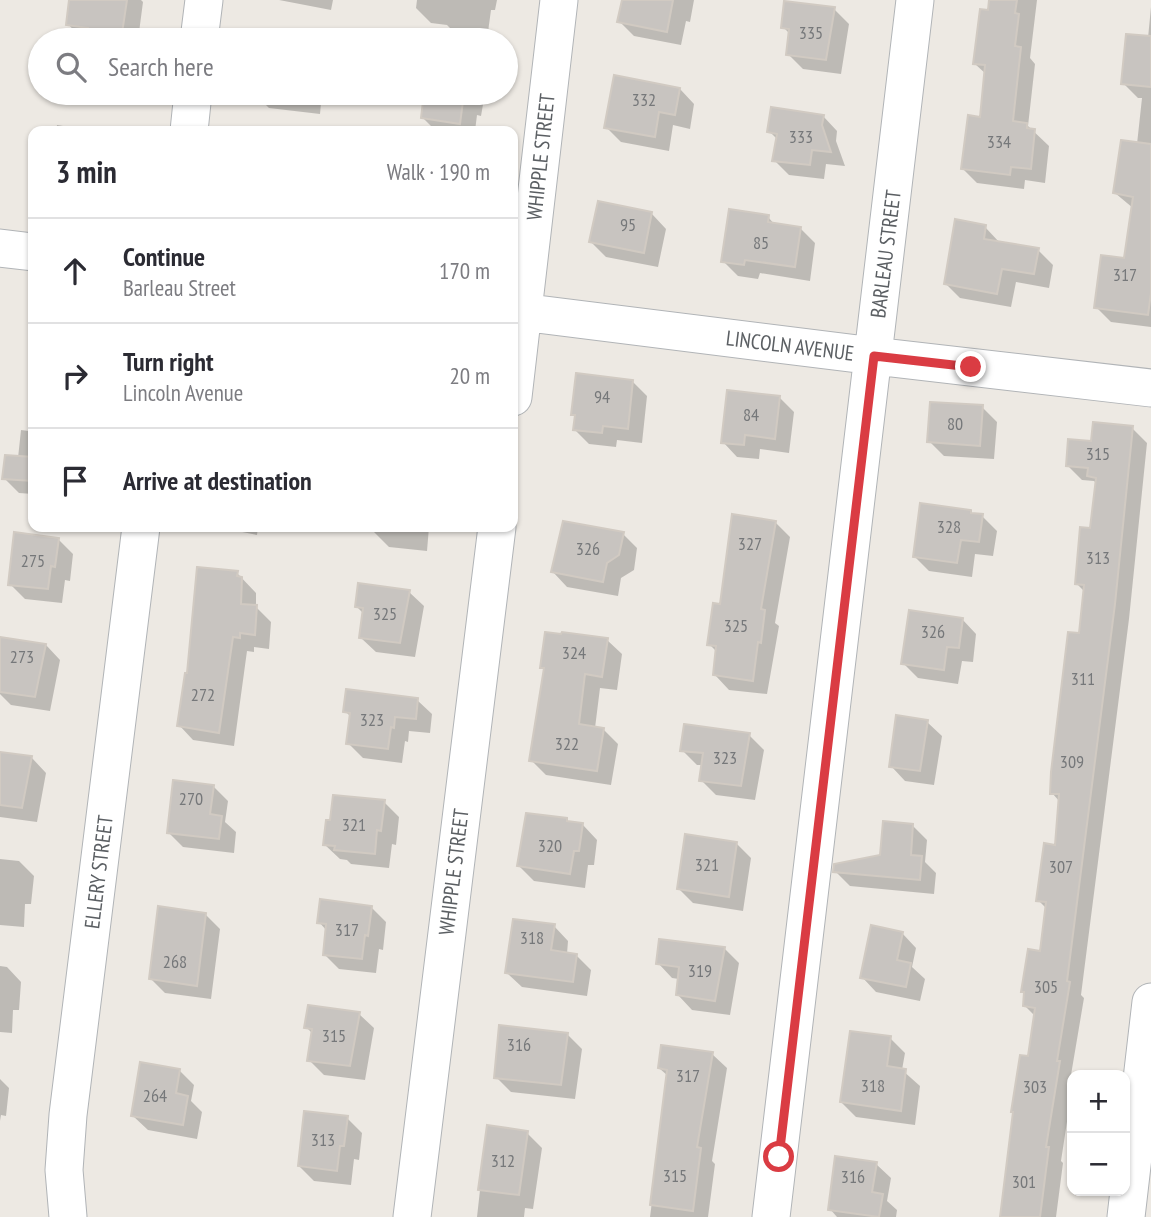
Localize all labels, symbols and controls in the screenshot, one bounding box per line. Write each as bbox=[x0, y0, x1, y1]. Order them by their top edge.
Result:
house number: 335 bbox=[799, 21, 823, 44]
search box bbox=[28, 28, 518, 105]
icon: search bbox=[52, 48, 90, 86]
text: Search here bbox=[108, 50, 214, 83]
house number: 332 bbox=[632, 88, 656, 111]
street label: WHIPPLE STREET bbox=[520, 92, 561, 222]
house number: 333 bbox=[789, 125, 813, 148]
house number: 334 bbox=[987, 130, 1011, 153]
text: 3 min bbox=[56, 152, 117, 191]
text: Walk · 190 m bbox=[387, 157, 490, 186]
street label: BARLEAU STREET bbox=[864, 188, 907, 320]
house number: 95 bbox=[620, 213, 636, 236]
house number: 85 bbox=[753, 231, 769, 254]
text: Continue bbox=[123, 240, 205, 273]
icon: ahead bbox=[56, 252, 94, 290]
text: 170 m bbox=[439, 256, 490, 285]
house number: 317 bbox=[1113, 263, 1137, 286]
text: Barleau Street bbox=[123, 273, 236, 302]
street label: LINCOLN AVENUE bbox=[725, 324, 856, 367]
text: Turn right bbox=[123, 345, 214, 378]
route end bbox=[955, 351, 986, 382]
icon: right bbox=[56, 357, 94, 395]
text: 20 m bbox=[449, 361, 490, 390]
text: Lincoln Avenue bbox=[123, 378, 243, 407]
house number: 94 bbox=[594, 385, 610, 408]
house number: 84 bbox=[743, 403, 759, 426]
house number: 80 bbox=[947, 412, 963, 435]
house number: 315 bbox=[1086, 442, 1110, 465]
icon: arrive bbox=[56, 462, 94, 500]
text: Arrive at destination bbox=[123, 464, 312, 497]
house number: 328 bbox=[937, 515, 961, 538]
house number: 327 bbox=[738, 532, 762, 555]
house number: 326 bbox=[576, 537, 600, 560]
house number: 313 bbox=[1086, 546, 1110, 569]
house number: 275 bbox=[21, 549, 45, 572]
house number: 325 bbox=[373, 602, 397, 625]
house number: 325 bbox=[724, 614, 748, 637]
house number: 326 bbox=[921, 620, 945, 643]
house number: 324 bbox=[562, 641, 586, 664]
house number: 273 bbox=[10, 645, 34, 668]
house number: 311 bbox=[1071, 667, 1095, 690]
house number: 272 bbox=[191, 683, 215, 706]
house number: 323 bbox=[360, 708, 384, 731]
house number: 322 bbox=[555, 732, 579, 755]
house number: 323 bbox=[713, 746, 737, 769]
house number: 309 bbox=[1060, 750, 1084, 773]
house number: 270 bbox=[179, 787, 203, 810]
street label: WHIPPLE STREET bbox=[432, 807, 475, 937]
street label: ELLERY STREET bbox=[78, 813, 119, 930]
house number: 321 bbox=[342, 813, 366, 836]
house number: 320 bbox=[538, 834, 562, 857]
house number: 321 bbox=[695, 853, 719, 876]
house number: 307 bbox=[1049, 855, 1073, 878]
house number: 317 bbox=[335, 918, 359, 941]
house number: 318 bbox=[520, 926, 544, 949]
house number: 268 bbox=[163, 950, 187, 973]
house number: 319 bbox=[688, 959, 712, 982]
house number: 305 bbox=[1034, 975, 1058, 998]
house number: 315 bbox=[322, 1024, 346, 1047]
house number: 316 bbox=[507, 1033, 531, 1056]
house number: 317 bbox=[676, 1064, 700, 1087]
map controls bbox=[1067, 1070, 1130, 1196]
button: + bbox=[1067, 1070, 1130, 1133]
house number: 318 bbox=[861, 1074, 885, 1097]
house number: 303 bbox=[1023, 1075, 1047, 1098]
house number: 264 bbox=[143, 1084, 167, 1107]
house number: 313 bbox=[311, 1128, 335, 1151]
button: − bbox=[1067, 1133, 1130, 1196]
route start bbox=[763, 1141, 794, 1172]
house number: 312 bbox=[491, 1149, 515, 1172]
house number: 315 bbox=[663, 1164, 687, 1187]
house number: 316 bbox=[841, 1165, 865, 1188]
house number: 301 bbox=[1012, 1170, 1036, 1193]

